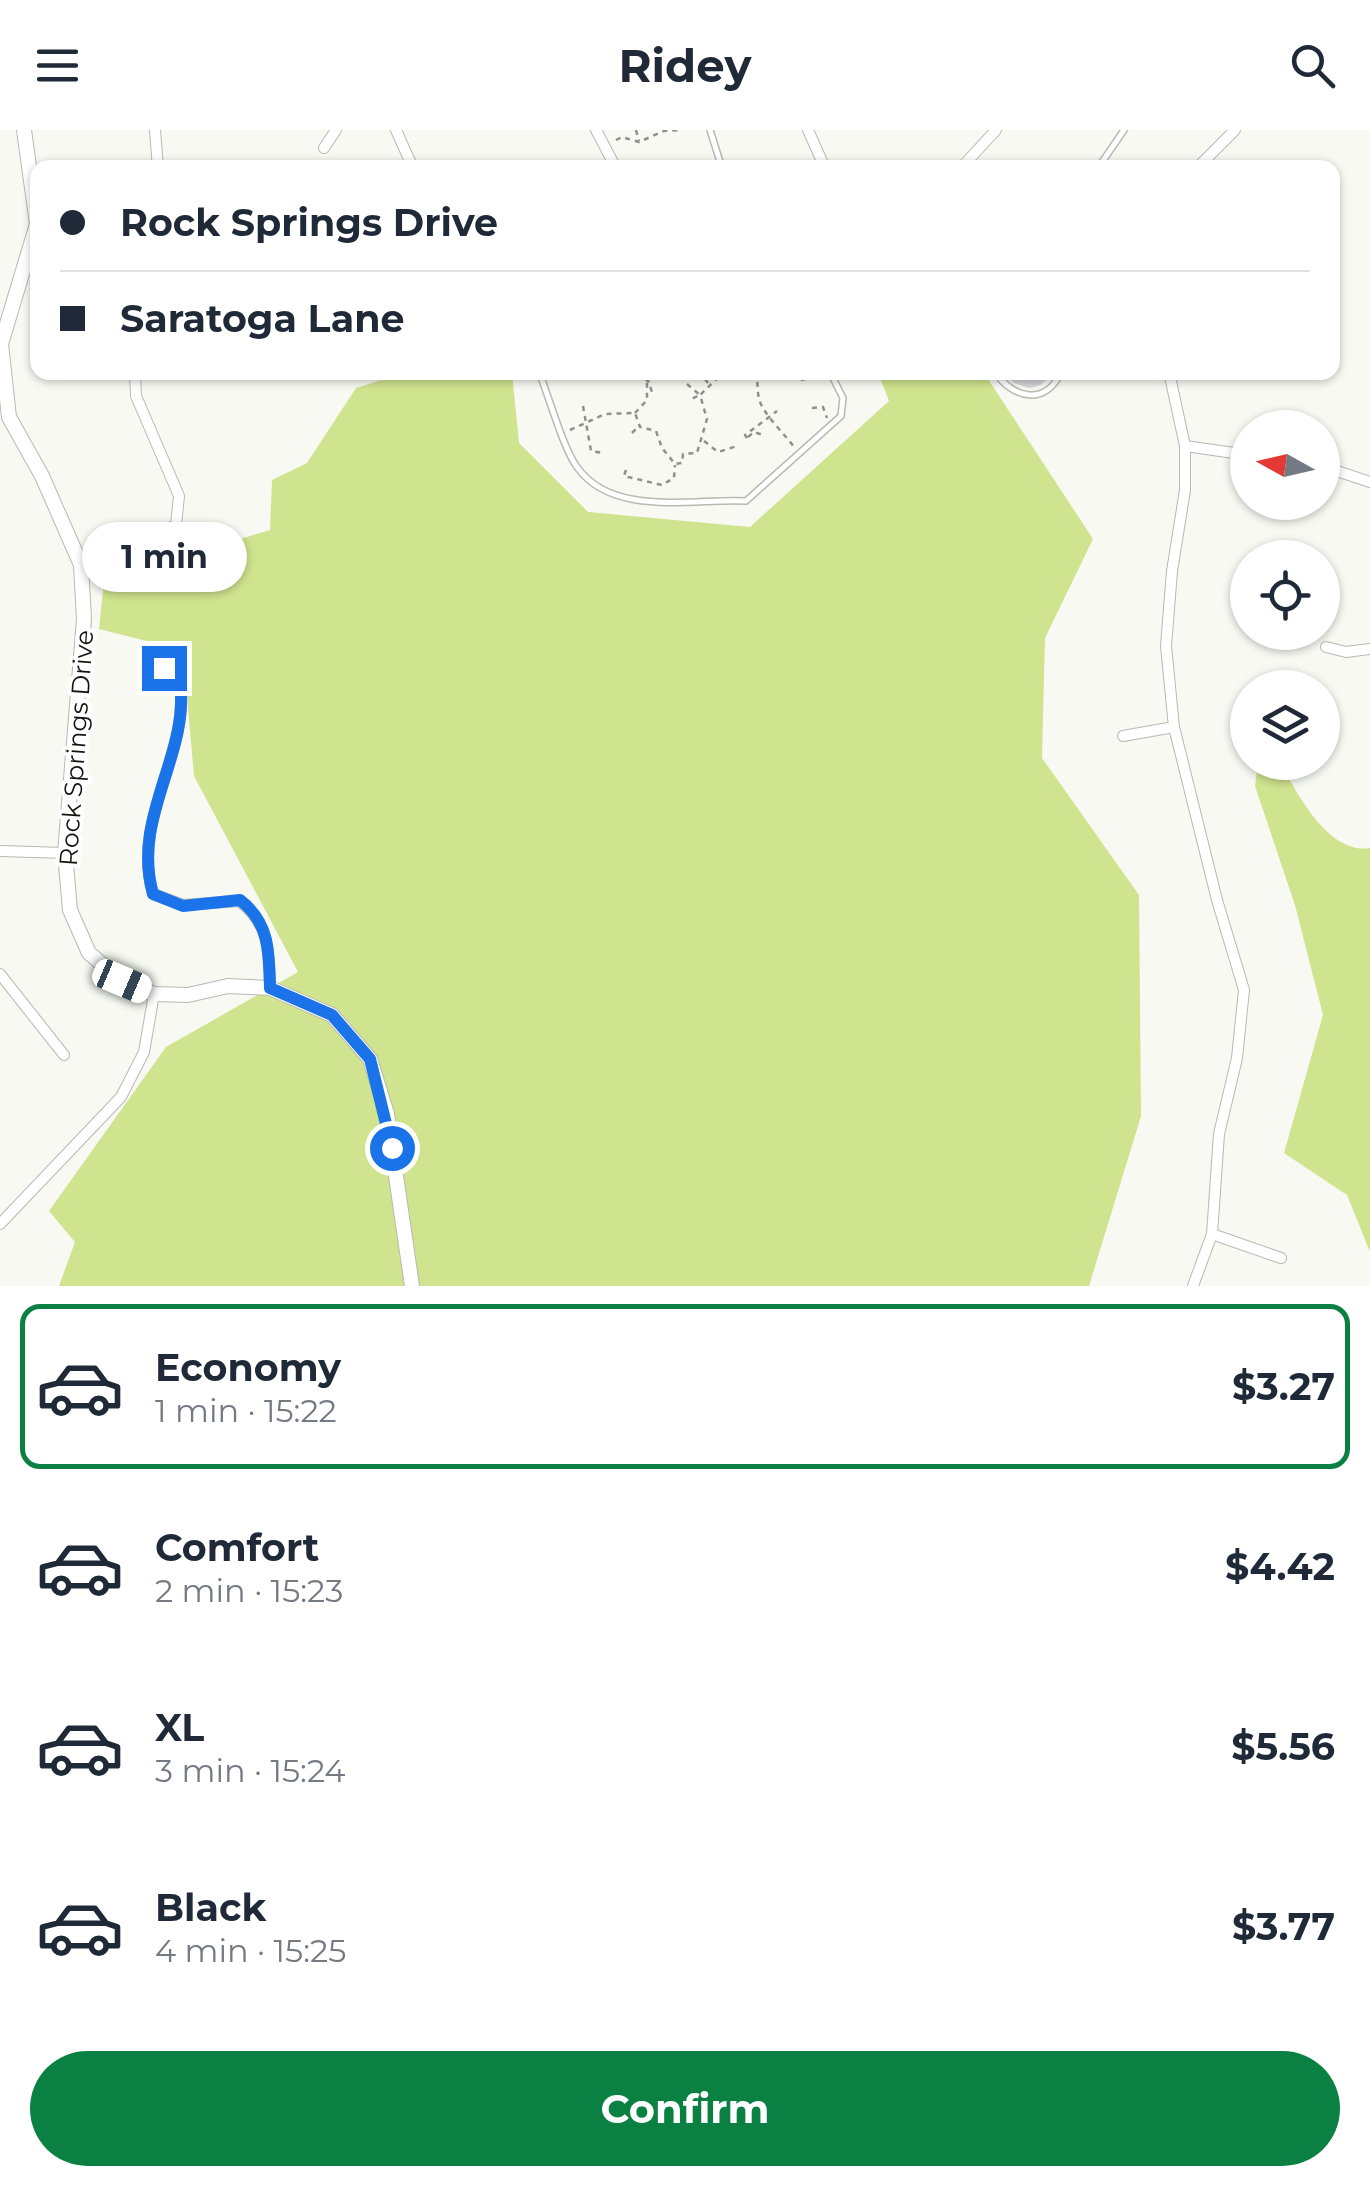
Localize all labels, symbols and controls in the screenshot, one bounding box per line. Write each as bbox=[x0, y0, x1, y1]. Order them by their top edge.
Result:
icon: menu bbox=[30, 38, 85, 93]
text: Ridey bbox=[618, 38, 752, 93]
icon: search bbox=[1285, 38, 1340, 93]
text: Rock Springs Drive bbox=[120, 199, 498, 246]
text: Saratoga Lane bbox=[120, 295, 405, 342]
north arrow bbox=[1230, 410, 1340, 520]
map controls bbox=[1230, 410, 1340, 780]
callout: 1 min bbox=[81, 523, 246, 593]
text: 1 min bbox=[121, 537, 208, 576]
button: locate bbox=[1230, 540, 1340, 650]
street label: Rock Springs Drive bbox=[53, 629, 99, 867]
route end bbox=[142, 646, 187, 691]
button: layers bbox=[1230, 670, 1340, 780]
car bbox=[89, 955, 155, 1007]
route start bbox=[370, 1126, 415, 1171]
icon: car bbox=[35, 1342, 125, 1432]
text: Economy bbox=[155, 1344, 341, 1391]
text: $3.27 bbox=[1232, 1363, 1335, 1410]
text: 1 min · 15:22 bbox=[155, 1391, 337, 1430]
icon: car bbox=[35, 1522, 125, 1612]
text: Comfort bbox=[155, 1524, 319, 1571]
text: $4.42 bbox=[1225, 1543, 1335, 1590]
text: 2 min · 15:23 bbox=[155, 1571, 343, 1610]
icon: car bbox=[35, 1702, 125, 1792]
text: XL bbox=[155, 1704, 204, 1751]
text: $5.56 bbox=[1231, 1723, 1335, 1770]
text: 3 min · 15:24 bbox=[155, 1751, 346, 1790]
icon: car bbox=[35, 1882, 125, 1972]
text: Black bbox=[155, 1884, 266, 1931]
text: $3.77 bbox=[1232, 1903, 1335, 1950]
text: 4 min · 15:25 bbox=[155, 1931, 346, 1970]
button: Confirm bbox=[30, 2051, 1340, 2166]

